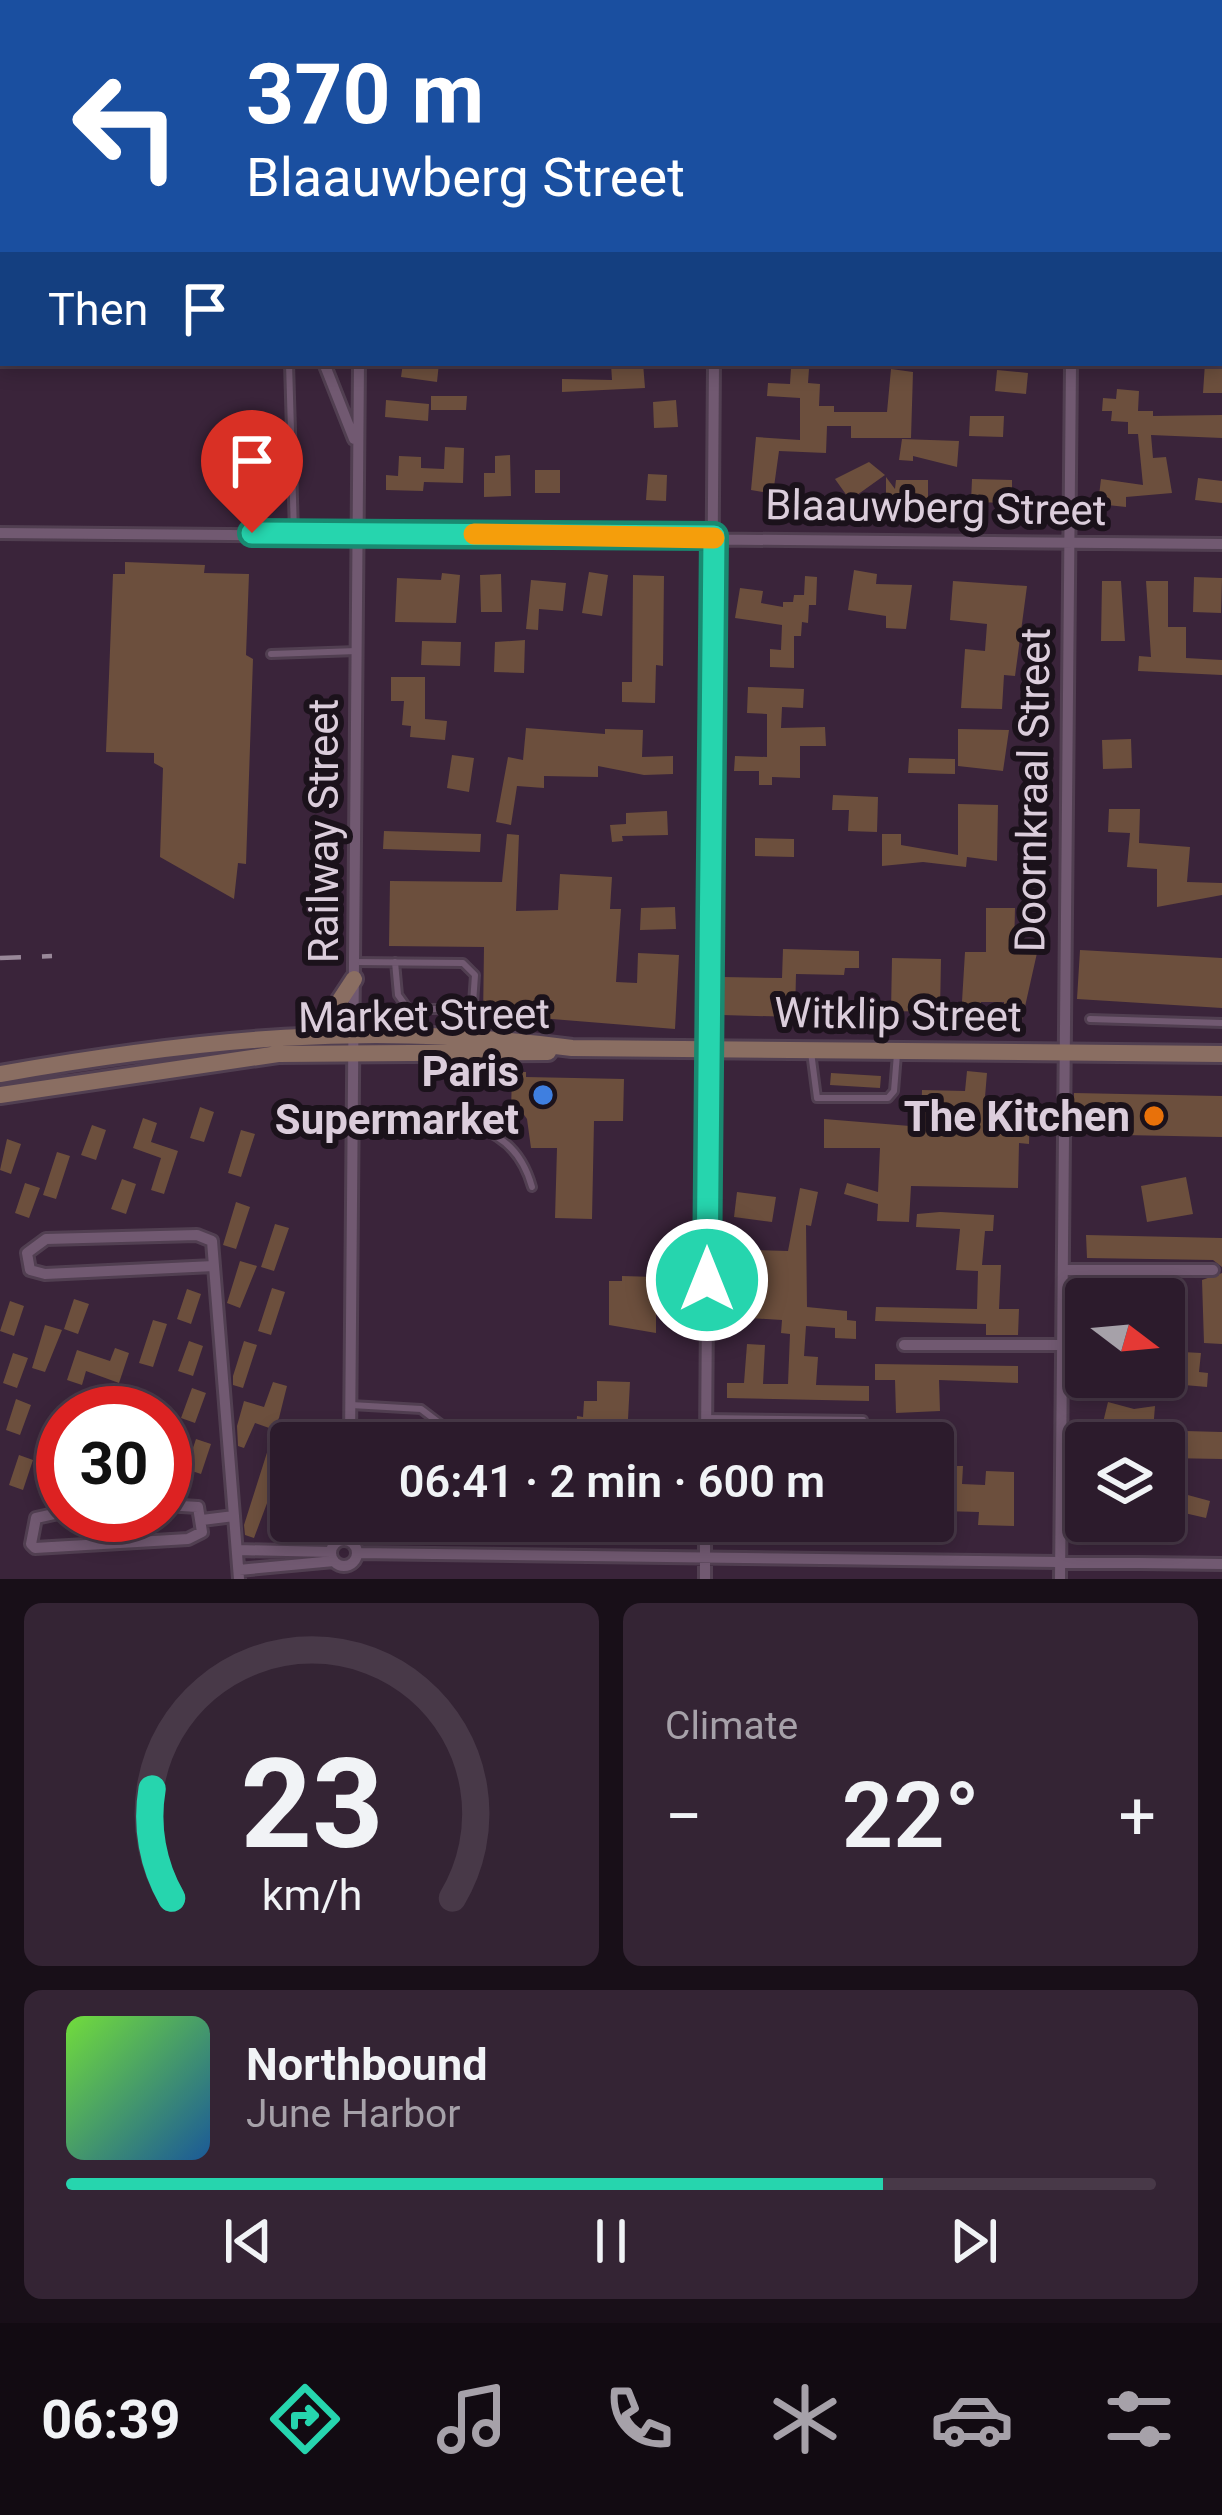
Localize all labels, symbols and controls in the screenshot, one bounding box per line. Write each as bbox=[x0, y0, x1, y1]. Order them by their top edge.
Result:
text: 370 m bbox=[246, 45, 484, 144]
icon: left bbox=[48, 48, 204, 204]
text: Blaauwberg Street bbox=[246, 146, 685, 209]
icon: arrive bbox=[172, 276, 238, 342]
text: Then bbox=[48, 283, 148, 336]
pin bbox=[201, 410, 303, 533]
icon: arrive bbox=[219, 428, 285, 494]
street label: Blaauwberg Street bbox=[765, 480, 1107, 535]
street label: Doornkraal Street bbox=[1005, 627, 1060, 953]
street label: Railway Street bbox=[299, 699, 348, 963]
street label: Witklip Street bbox=[774, 988, 1022, 1041]
street label: Market Street bbox=[298, 989, 550, 1042]
place label: Paris Supermarket bbox=[275, 1047, 519, 1144]
marker: Paris Supermarket bbox=[530, 1082, 556, 1108]
place label: The Kitchen bbox=[904, 1092, 1130, 1141]
marker: The Kitchen bbox=[1141, 1103, 1167, 1129]
position arrow bbox=[644, 1217, 770, 1343]
north arrow bbox=[1065, 1278, 1185, 1398]
map controls bbox=[1065, 1278, 1185, 1542]
speed limit sign: 30 bbox=[36, 1386, 192, 1542]
button: layers bbox=[1065, 1422, 1185, 1542]
text: 06:41 · 2 min · 600 m bbox=[399, 1455, 825, 1508]
text: Climate bbox=[665, 1703, 798, 1749]
text: 23 bbox=[240, 1731, 383, 1877]
text: 22° bbox=[842, 1764, 979, 1869]
text: − bbox=[665, 1778, 703, 1855]
text: + bbox=[1119, 1778, 1156, 1855]
text: km/h bbox=[261, 1869, 362, 1919]
text: Northbound bbox=[246, 2038, 488, 2091]
text: June Harbor bbox=[246, 2091, 461, 2137]
icon: previous bbox=[215, 2208, 281, 2274]
icon: pause bbox=[578, 2208, 644, 2274]
icon: next bbox=[941, 2208, 1007, 2274]
icon: directions bbox=[263, 2377, 347, 2461]
icon: music bbox=[430, 2377, 514, 2461]
icon: phone bbox=[597, 2377, 681, 2461]
icon: climate bbox=[763, 2377, 847, 2461]
icon: car bbox=[930, 2377, 1014, 2461]
icon: filters bbox=[1097, 2377, 1181, 2461]
text: 06:39 bbox=[41, 2388, 180, 2451]

